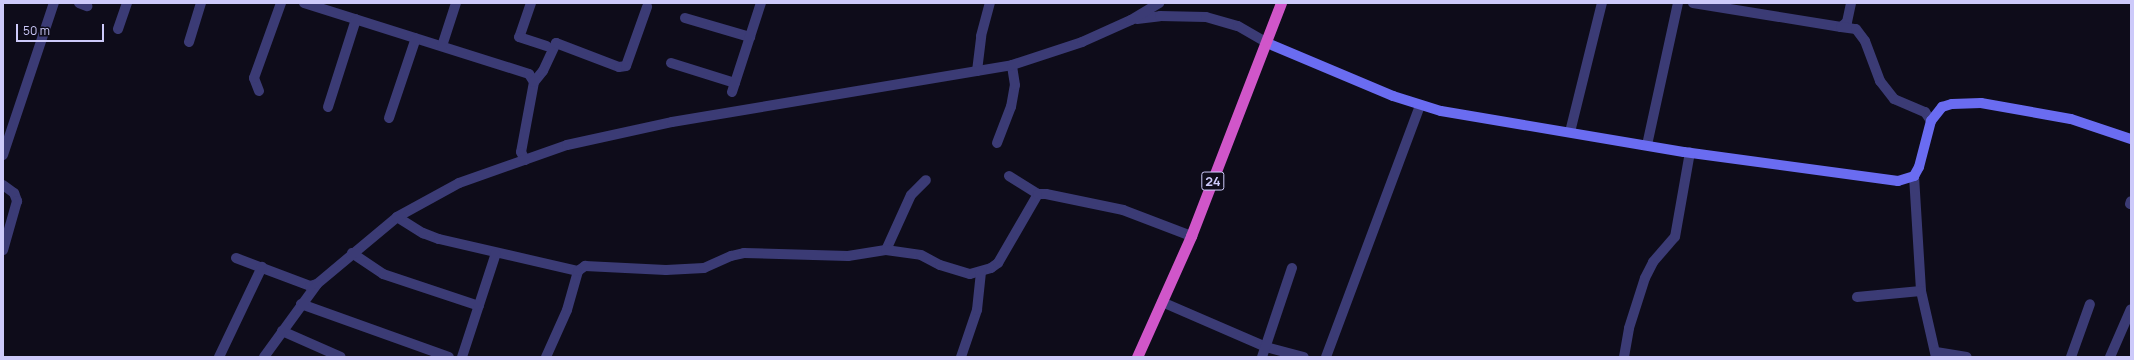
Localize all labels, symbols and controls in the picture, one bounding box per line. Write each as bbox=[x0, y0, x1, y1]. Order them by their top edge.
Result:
scale bar bbox=[18, 16, 106, 42]
text: 50 m bbox=[23, 22, 50, 39]
road number: 24 bbox=[1201, 170, 1225, 192]

